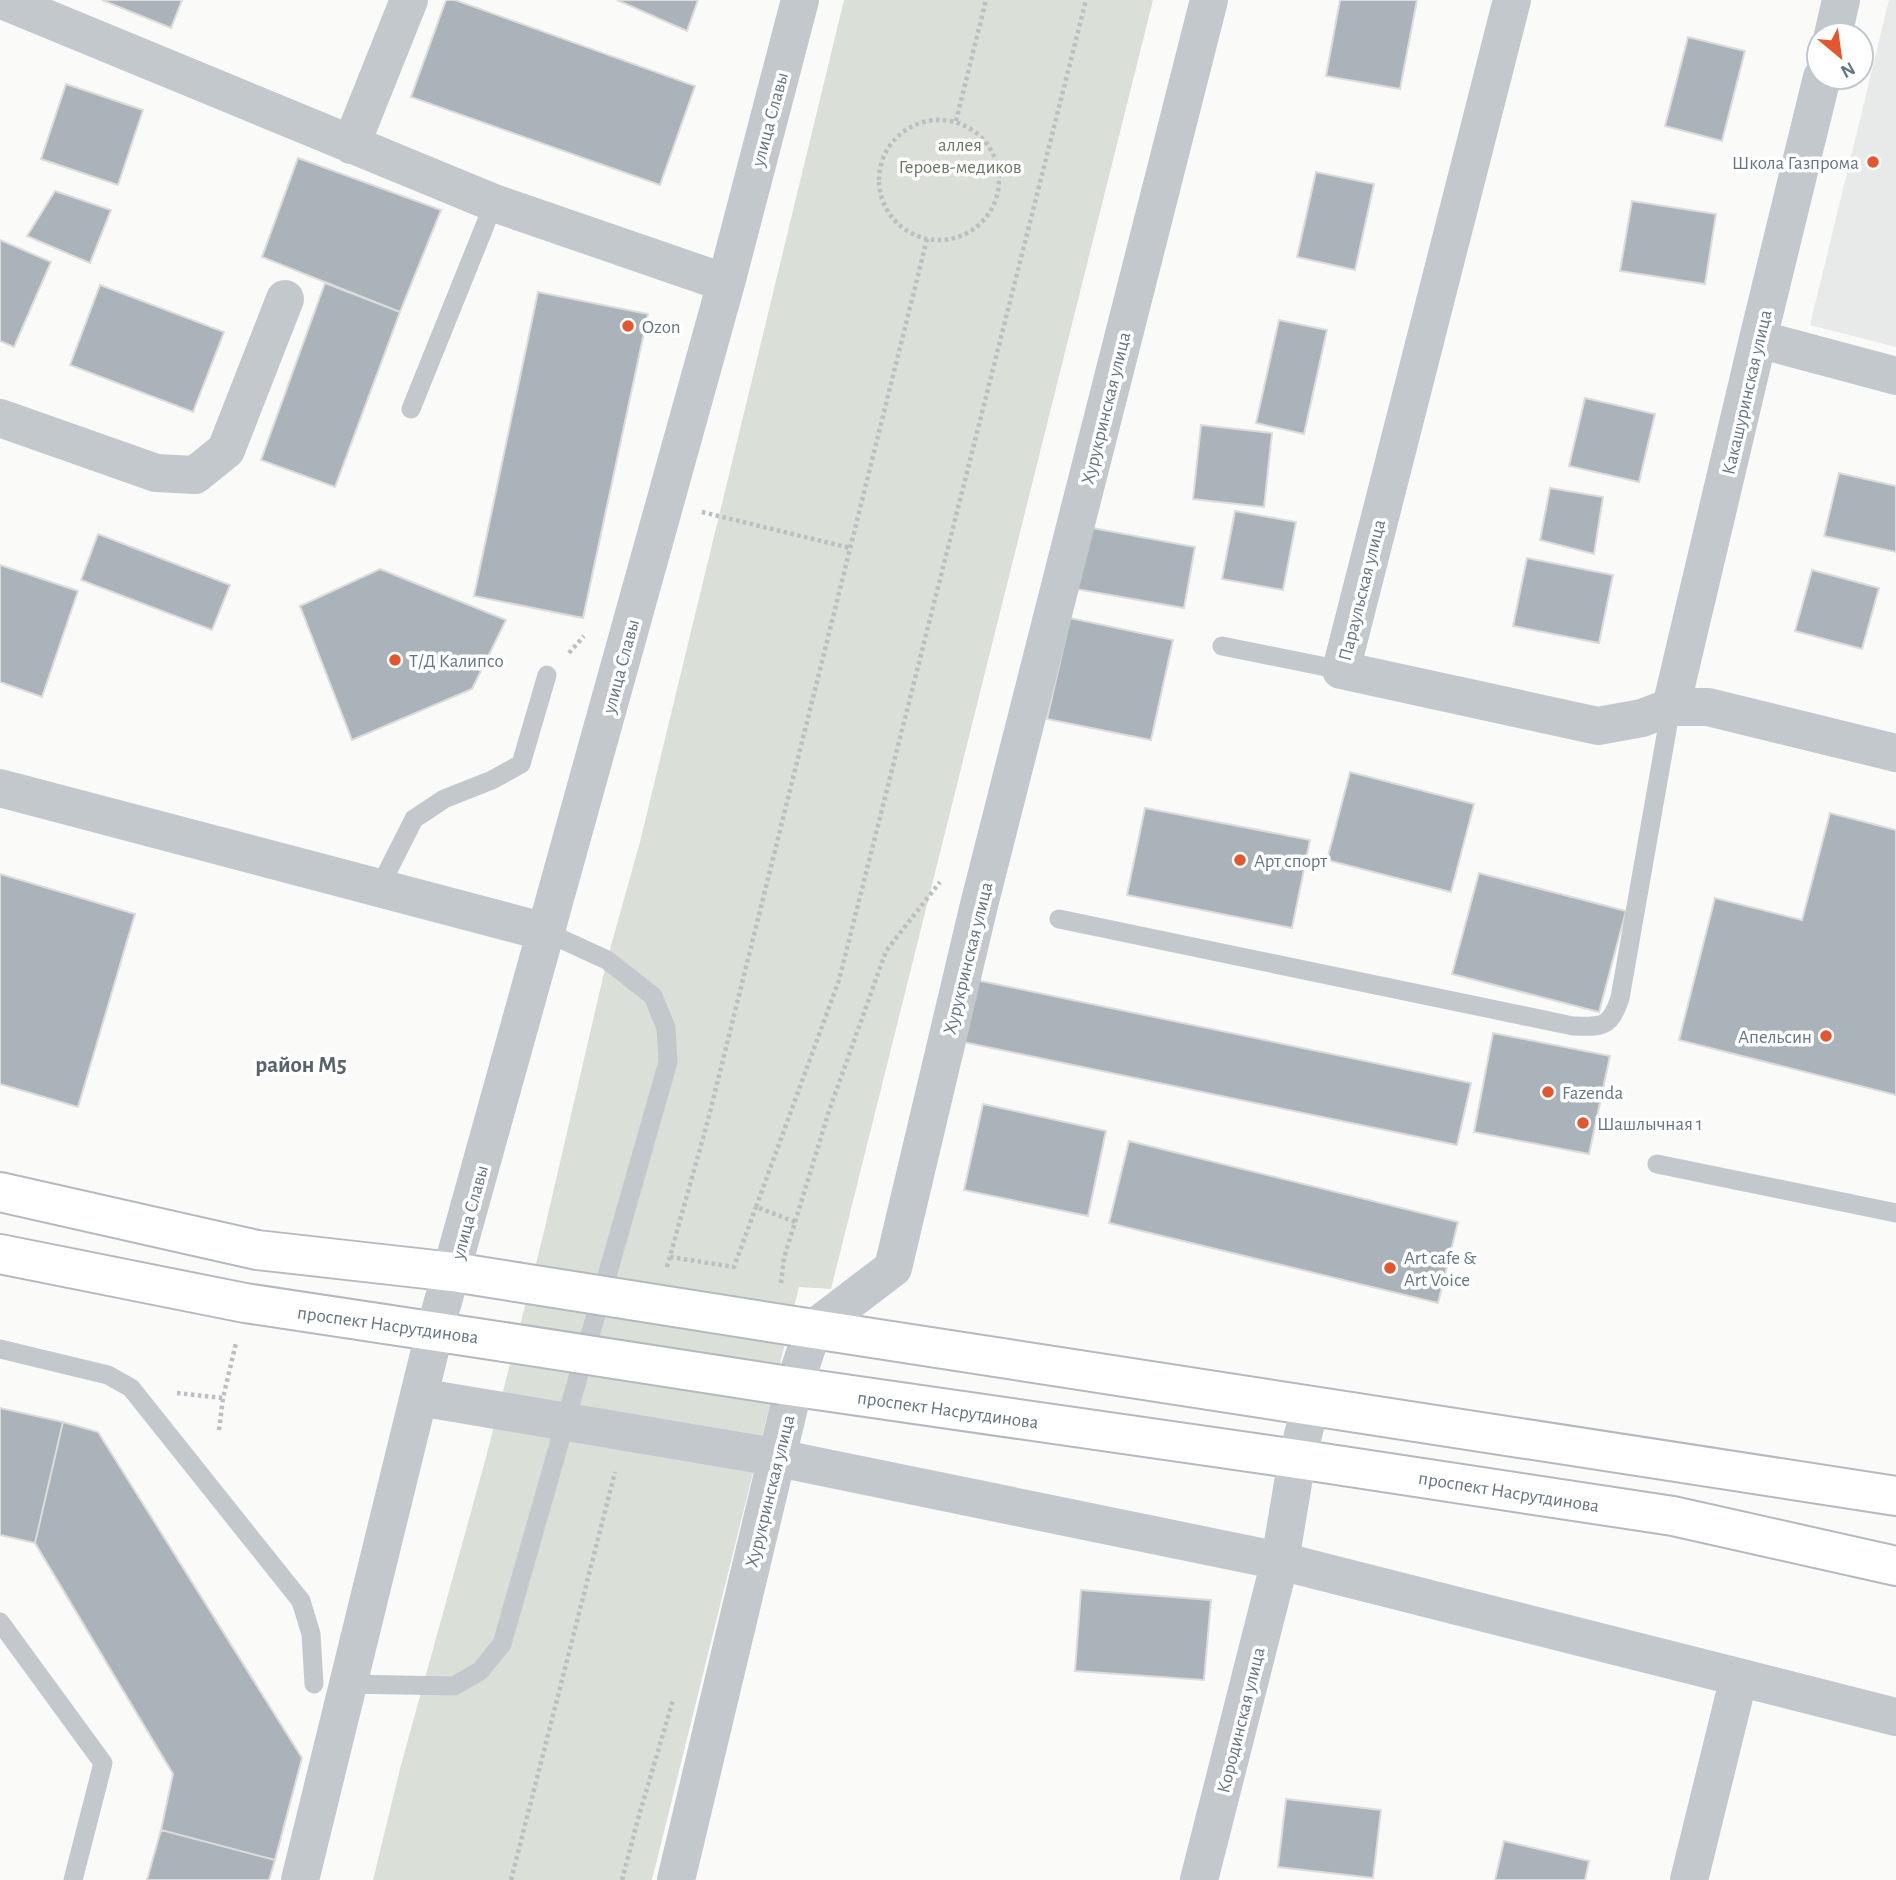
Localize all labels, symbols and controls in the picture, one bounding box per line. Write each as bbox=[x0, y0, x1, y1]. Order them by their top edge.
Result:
north arrow bbox=[1805, 21, 1875, 91]
text: N bbox=[1837, 58, 1858, 81]
street label: улица Славы bbox=[748, 70, 792, 170]
park label: аллея Героев-медиков bbox=[898, 136, 1022, 177]
place label: Школа Газпрома bbox=[1732, 154, 1859, 173]
marker: Школа Газпрома bbox=[1865, 154, 1881, 170]
street label: Какашуринская улица bbox=[1719, 308, 1776, 477]
marker: Ozon bbox=[620, 318, 636, 334]
place label: Ozon bbox=[642, 318, 681, 337]
street label: Хурукринская улица bbox=[1078, 330, 1135, 486]
street label: Параульская улица bbox=[1336, 517, 1389, 663]
street label: улица Славы bbox=[599, 617, 643, 717]
marker: Т/Д Калипсо bbox=[387, 652, 403, 668]
place label: Т/Д Калипсо bbox=[409, 652, 504, 671]
marker: Арт спорт bbox=[1232, 852, 1248, 868]
place label: Арт спорт bbox=[1254, 852, 1327, 871]
street label: Хурукринская улица bbox=[940, 880, 997, 1036]
place label: Апельсин bbox=[1738, 1028, 1812, 1047]
marker: Апельсин bbox=[1818, 1028, 1834, 1044]
district label: район М5 bbox=[255, 1054, 347, 1077]
marker: Fazenda bbox=[1540, 1084, 1556, 1100]
place label: Fazenda bbox=[1562, 1084, 1623, 1103]
marker: Шашлычная 1 bbox=[1575, 1115, 1591, 1131]
place label: Шашлычная 1 bbox=[1597, 1115, 1702, 1134]
street label: улица Славы bbox=[448, 1163, 492, 1263]
place label: Art cafe & Art Voice bbox=[1404, 1249, 1476, 1290]
marker: Art cafe & Art Voice bbox=[1382, 1260, 1398, 1276]
street label: проспект Насрутдинова bbox=[296, 1303, 480, 1348]
street label: проспект Насрутдинова bbox=[856, 1388, 1040, 1433]
street label: Хурукринская улица bbox=[742, 1413, 799, 1569]
street label: проспект Насрутдинова bbox=[1417, 1469, 1601, 1516]
street label: Кородинская улица bbox=[1214, 1645, 1269, 1795]

